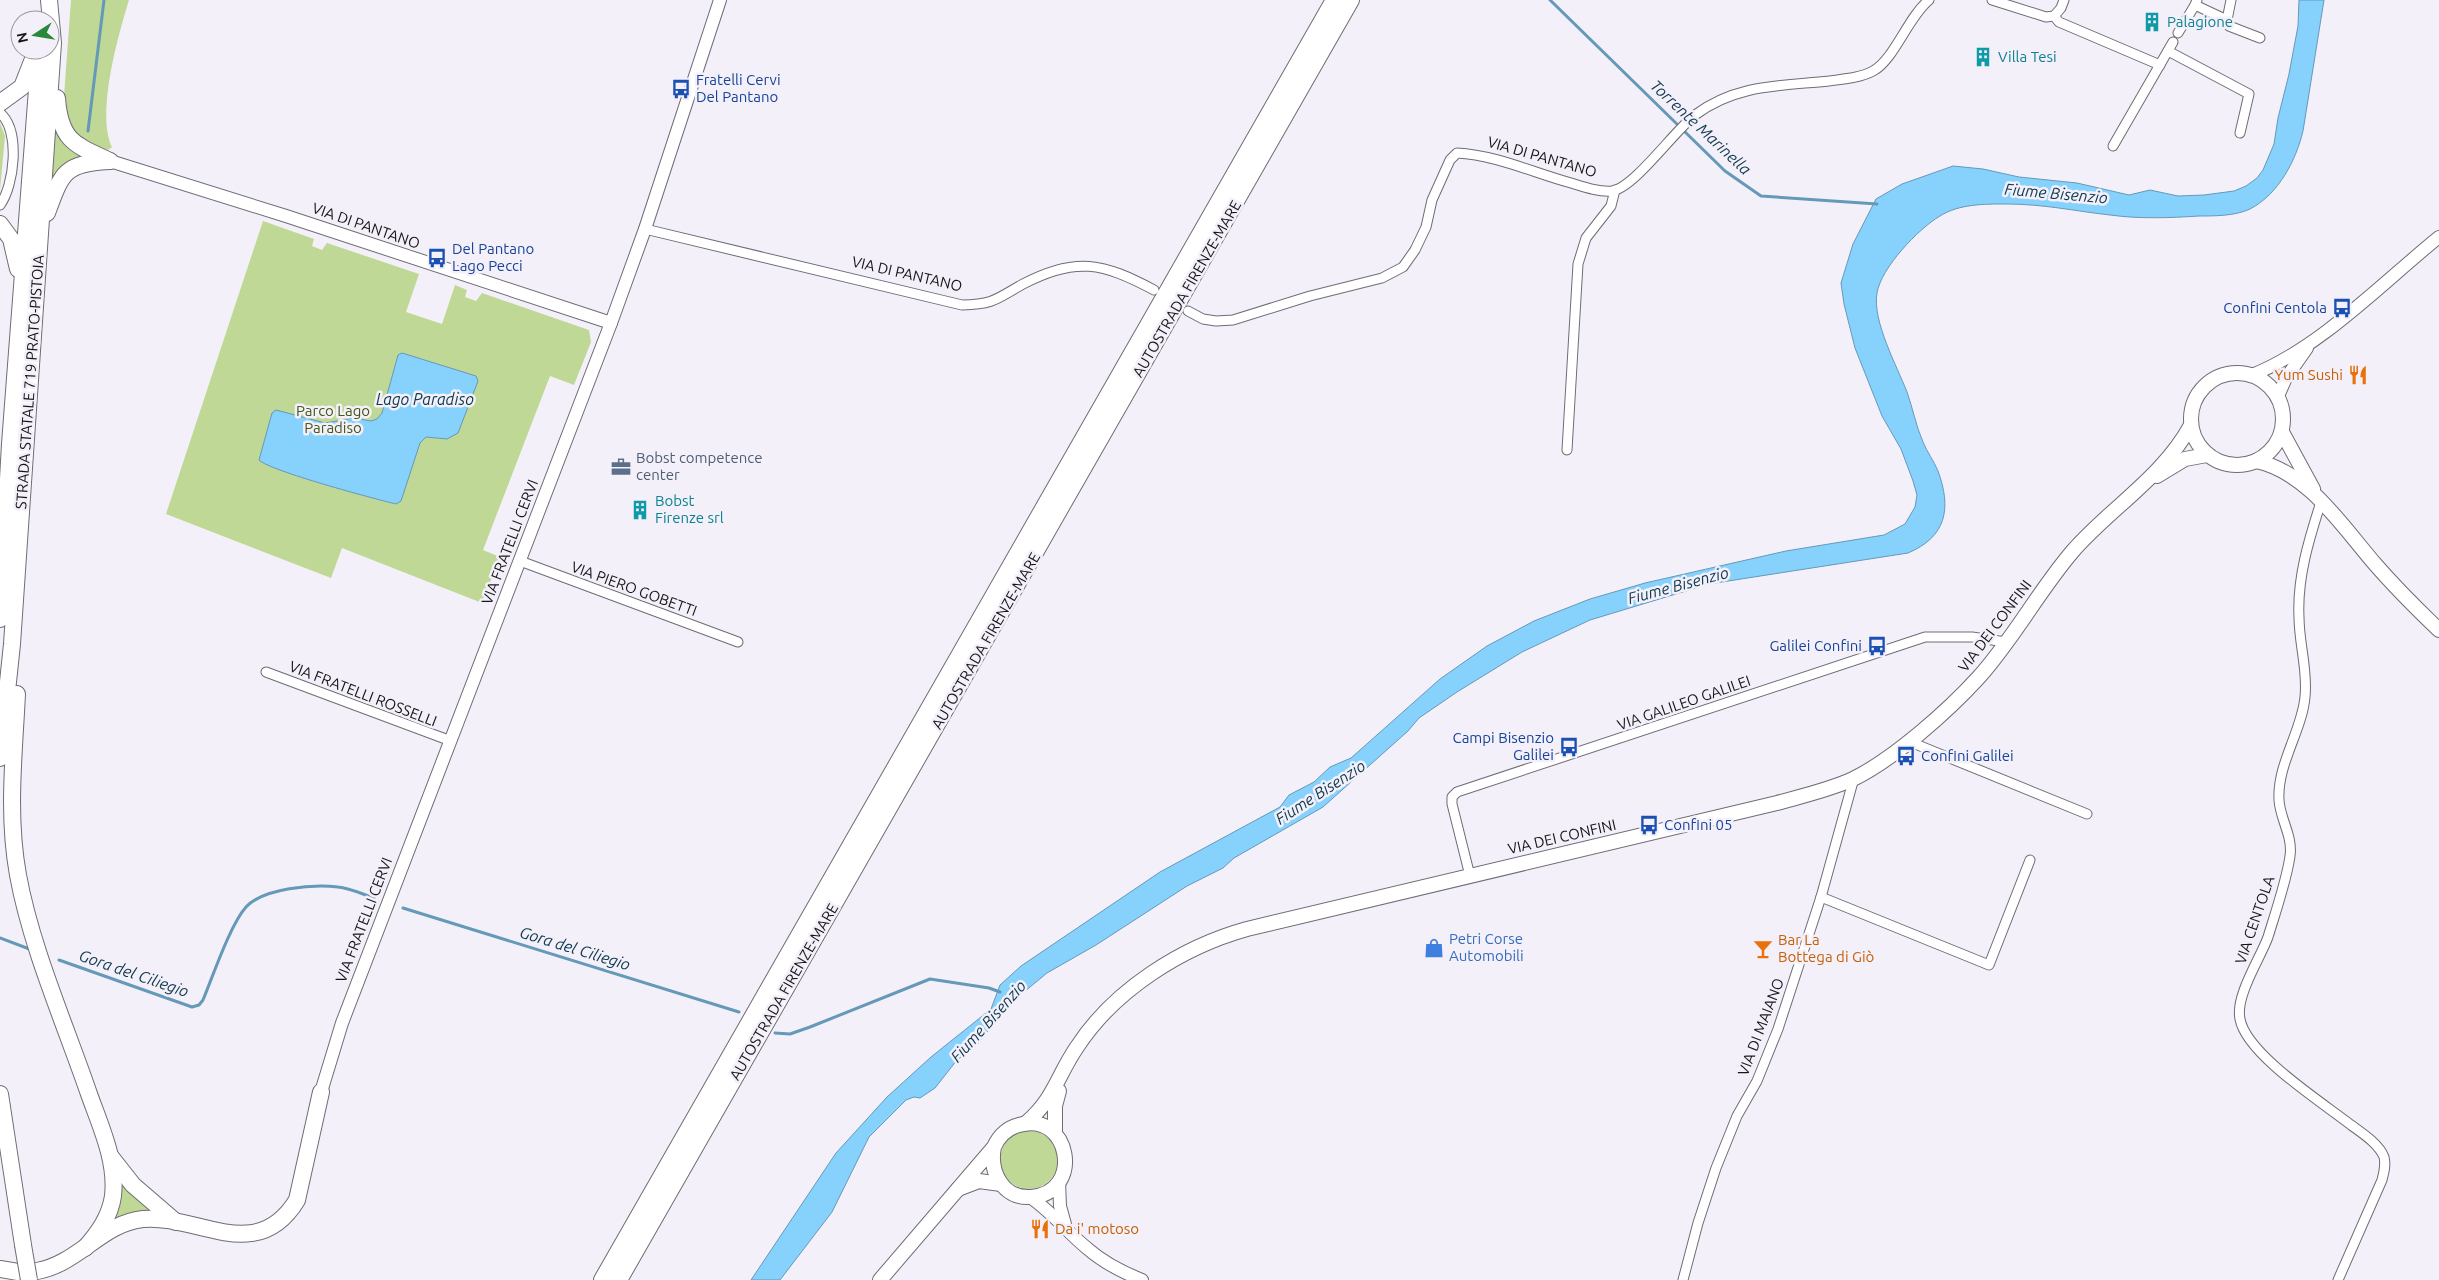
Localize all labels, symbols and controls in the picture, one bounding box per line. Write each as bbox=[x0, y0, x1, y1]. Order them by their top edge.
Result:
north arrow bbox=[10, 10, 60, 60]
building icon: Palagione bbox=[2141, 11, 2163, 33]
place label: Palagione bbox=[2167, 13, 2233, 30]
text: N bbox=[13, 31, 31, 44]
building icon: Villa Tesi bbox=[1972, 46, 1994, 68]
place label: Villa Tesi bbox=[1998, 48, 2057, 65]
place label: Fratelli Cervi Del Pantano bbox=[696, 71, 781, 105]
water label: Torrente Marinella bbox=[1647, 76, 1755, 178]
bus stop icon: Fratelli Cervi Del Pantano bbox=[670, 78, 692, 100]
street label: VIA DI PANTANO bbox=[1486, 133, 1599, 180]
water label: Fiume Bisenzio bbox=[2004, 180, 2109, 207]
street label: AUTOSTRADA FIRENZE-MARE bbox=[1129, 197, 1244, 380]
street label: VIA DI PANTANO bbox=[310, 199, 422, 252]
place label: Del Pantano Lago Pecci bbox=[452, 240, 534, 274]
bus stop icon: Del Pantano Lago Pecci bbox=[426, 247, 448, 269]
street label: VIA DI PANTANO bbox=[850, 253, 964, 294]
street label: STRADA STATALE 719 PRATO-PISTOIA bbox=[12, 254, 47, 510]
bus stop icon: Confini Centola bbox=[2331, 297, 2353, 319]
place label: Confini Centola bbox=[2223, 299, 2327, 316]
restaurant icon: Yum Sushi bbox=[2347, 364, 2369, 386]
place label: Yum Sushi bbox=[2275, 366, 2343, 383]
water label: Lago Paradiso bbox=[376, 390, 474, 408]
park label: Parco Lago Paradiso bbox=[296, 402, 370, 436]
place label: Bobst competence center bbox=[636, 449, 763, 483]
office icon: Bobst competence center bbox=[610, 456, 632, 478]
street label: VIA FRATELLI CERVI bbox=[478, 477, 541, 607]
place label: Bobst Firenze srl bbox=[655, 492, 724, 526]
building icon: Bobst Firenze srl bbox=[629, 499, 651, 521]
street label: AUTOSTRADA FIRENZE-MARE bbox=[928, 549, 1043, 732]
street label: VIA PIERO GOBETTI bbox=[569, 558, 699, 619]
water label: Fiume Bisenzio bbox=[1626, 563, 1731, 607]
street label: VIA DEI CONFINI bbox=[1955, 576, 2035, 675]
bus stop icon: Galilei Confini bbox=[1866, 635, 1888, 657]
place label: Galilei Confini bbox=[1769, 637, 1862, 654]
street label: VIA FRATELLI ROSSELLI bbox=[287, 658, 439, 730]
street label: VIA GALILEO GALILEI bbox=[1615, 672, 1753, 733]
place label: Campi Bisenzio Galilei bbox=[1452, 729, 1554, 763]
bus stop icon: Campi Bisenzio Galilei bbox=[1558, 736, 1580, 758]
bus stop icon: Confini Galilei bbox=[1895, 745, 1917, 767]
place label: Confini Galilei bbox=[1921, 747, 2014, 764]
water label: Fiume Bisenzio bbox=[1272, 756, 1369, 828]
bus stop icon: Confini 05 bbox=[1638, 814, 1660, 836]
street label: VIA DEI CONFINI bbox=[1506, 816, 1618, 857]
place label: Confini 05 bbox=[1664, 816, 1732, 833]
street label: VIA FRATELLI CERVI bbox=[332, 855, 395, 985]
street label: VIA CENTOLA bbox=[2231, 873, 2278, 966]
street label: AUTOSTRADA FIRENZE-MARE bbox=[726, 900, 841, 1083]
water label: Gora del Ciliegio bbox=[518, 923, 633, 973]
place label: Petri Corse Automobili bbox=[1449, 930, 1524, 964]
place label: Bar La Bottega di Giò bbox=[1778, 931, 1874, 965]
shop icon: Petri Corse Automobili bbox=[1423, 937, 1445, 959]
bar icon: Bar La Bottega di Giò bbox=[1752, 938, 1774, 960]
water label: Gora del Ciliegio bbox=[77, 946, 191, 1000]
water label: Fiume Bisenzio bbox=[947, 976, 1030, 1065]
street label: VIA DI MAIANO bbox=[1734, 976, 1787, 1078]
restaurant icon: Da i' motoso bbox=[1029, 1218, 1051, 1240]
place label: Da i' motoso bbox=[1055, 1220, 1139, 1237]

